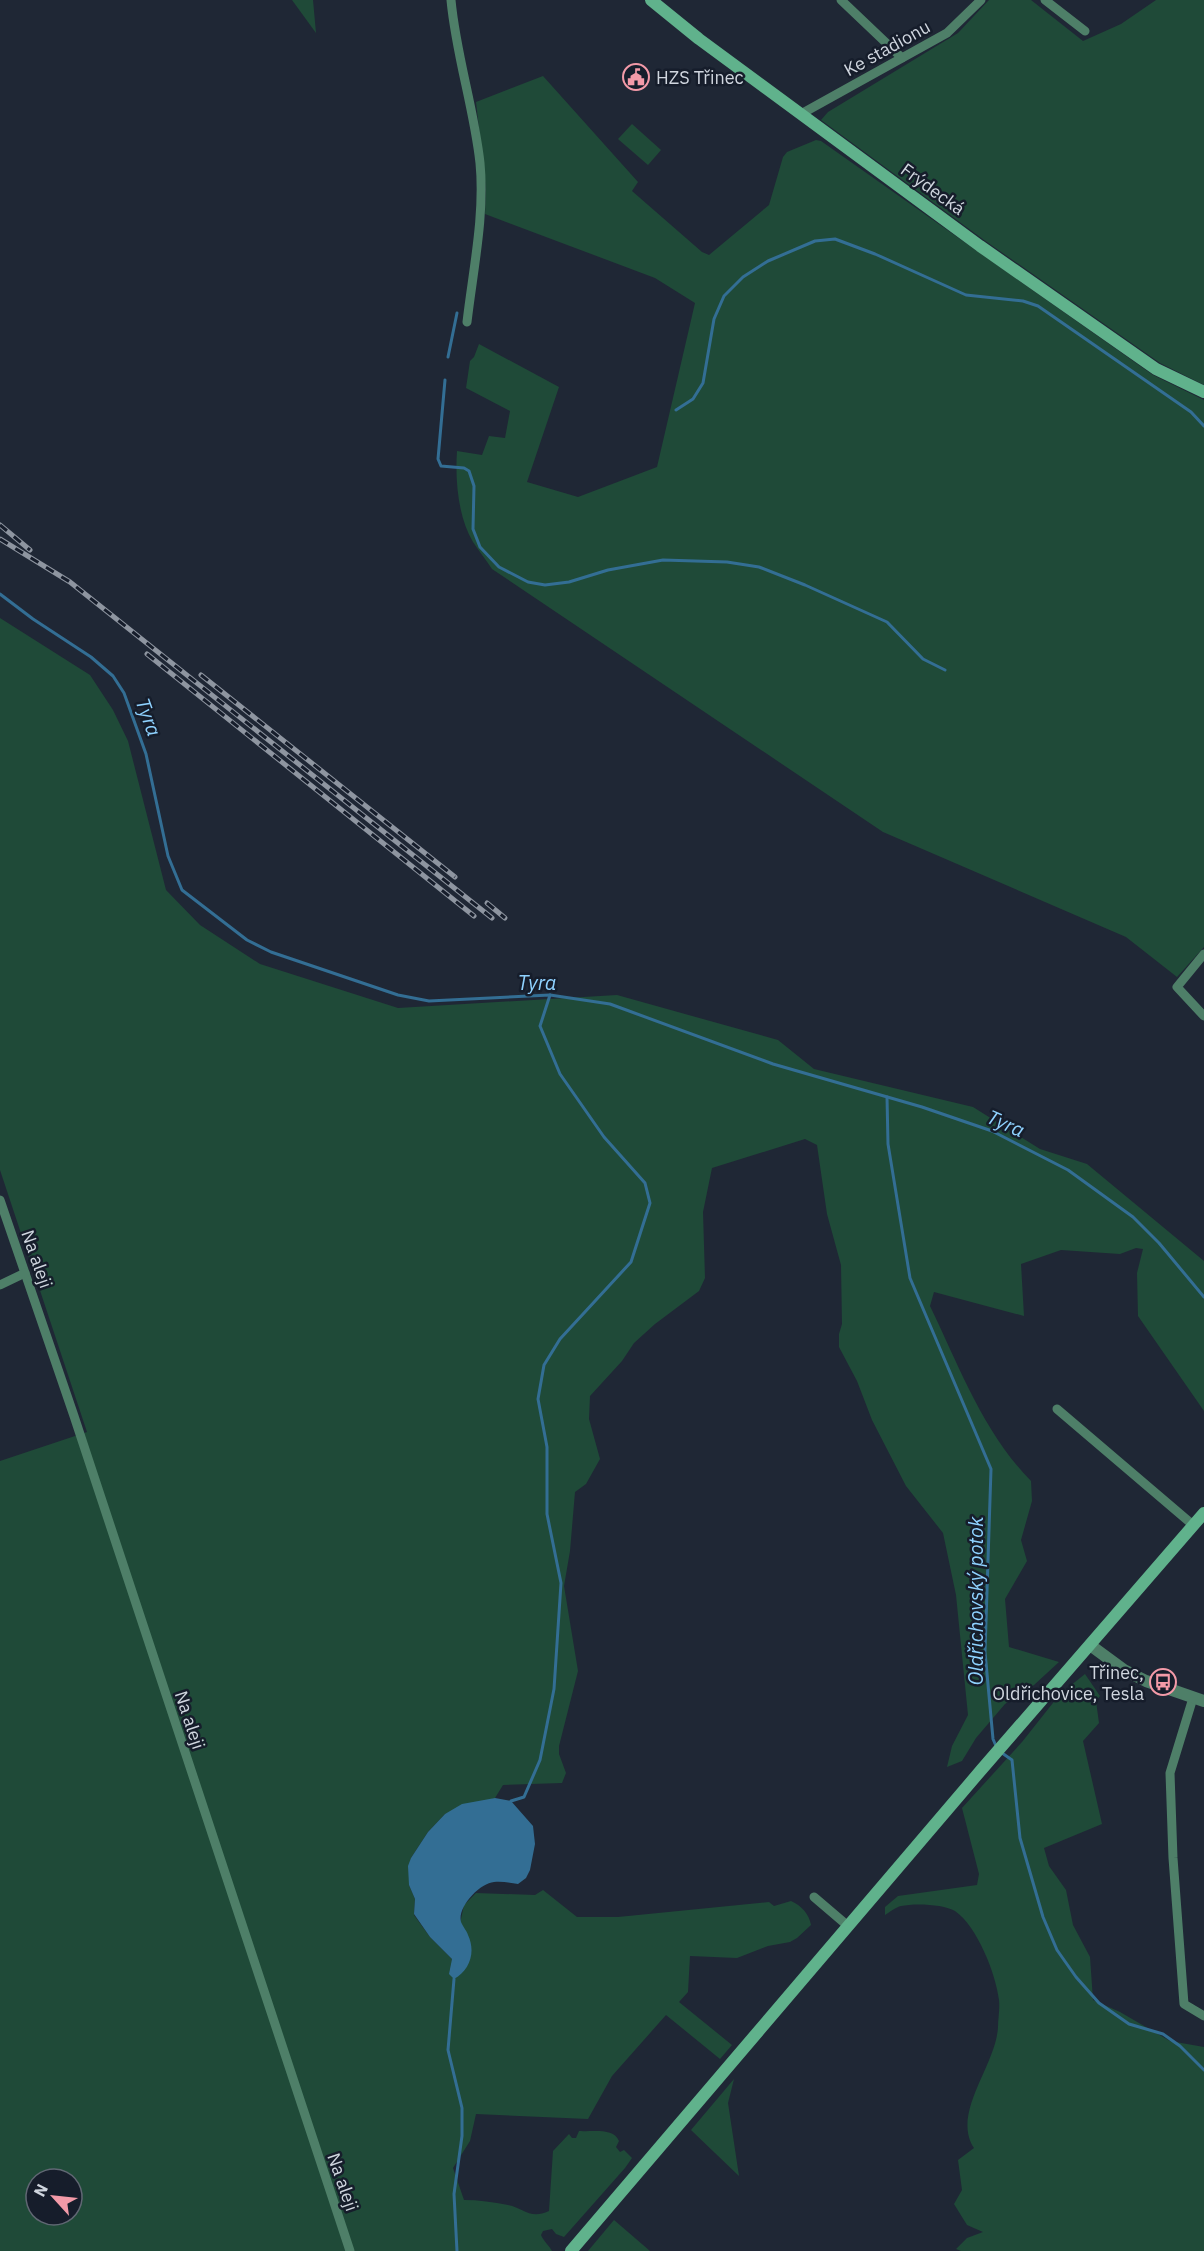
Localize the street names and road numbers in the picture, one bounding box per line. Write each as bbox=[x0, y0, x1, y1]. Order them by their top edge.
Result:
street label: Ke stadionu bbox=[840, 15, 934, 81]
street label: Frýdecká bbox=[896, 158, 970, 220]
street label: Na aleji bbox=[16, 1227, 58, 1291]
street label: Na aleji bbox=[170, 1688, 210, 1752]
street label: Na aleji bbox=[322, 2150, 364, 2214]

